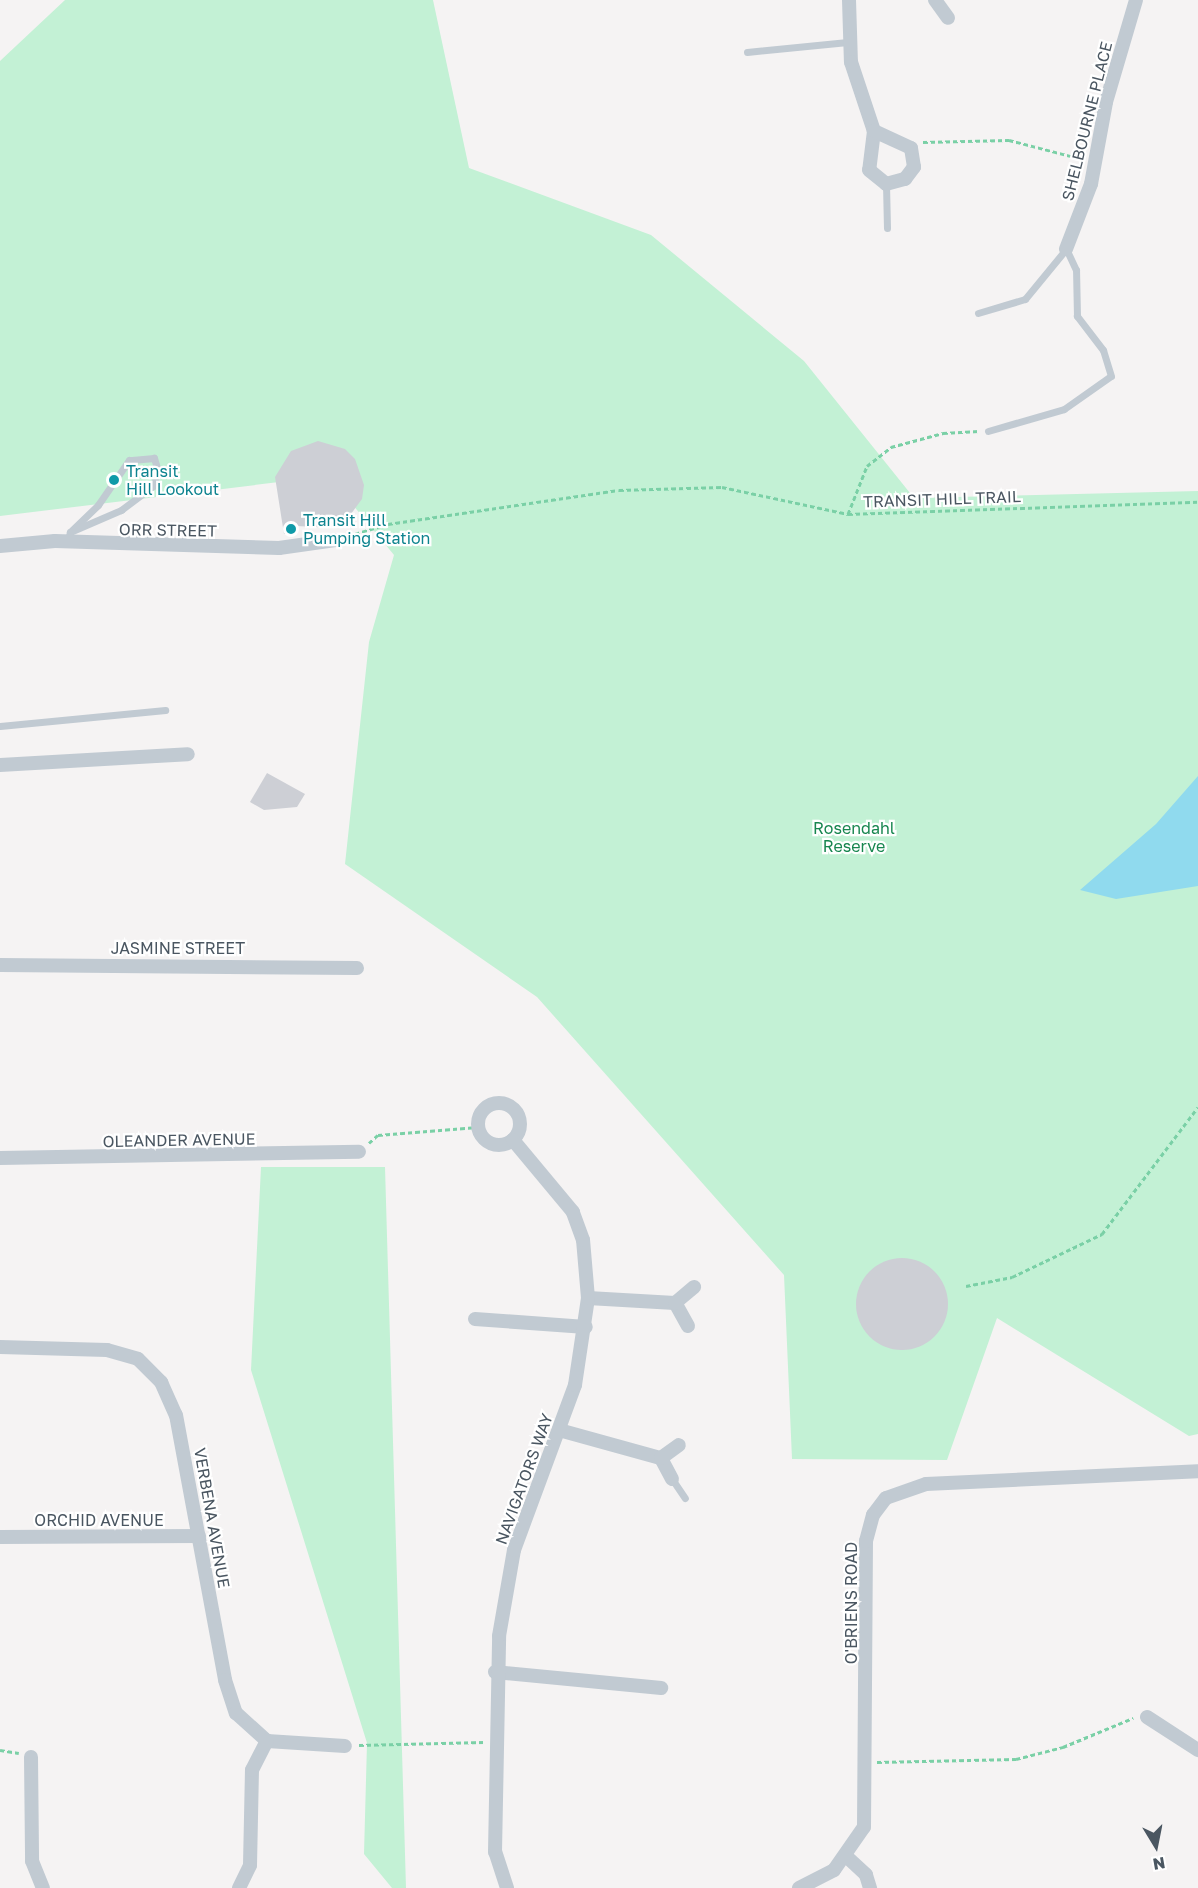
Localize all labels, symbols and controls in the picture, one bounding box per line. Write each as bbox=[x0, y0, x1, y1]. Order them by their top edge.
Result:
street label: SHELBOURNE PLACE bbox=[1058, 39, 1116, 203]
place label: Transit Hill Lookout bbox=[126, 461, 219, 499]
marker: Transit Hill Lookout bbox=[107, 473, 121, 487]
street label: TRANSIT HILL TRAIL bbox=[863, 487, 1021, 511]
place label: Transit Hill Pumping Station bbox=[303, 510, 430, 548]
street label: ORR STREET bbox=[119, 520, 217, 540]
marker: Transit Hill Pumping Station bbox=[284, 522, 298, 536]
park label: Rosendahl Reserve bbox=[813, 818, 895, 856]
street label: JASMINE STREET bbox=[111, 938, 245, 958]
street label: OLEANDER AVENUE bbox=[102, 1129, 256, 1151]
street label: NAVIGATORS WAY bbox=[491, 1411, 557, 1547]
street label: VERBENA AVENUE bbox=[190, 1446, 234, 1590]
street label: ORCHID AVENUE bbox=[34, 1510, 164, 1530]
street label: O'BRIENS ROAD bbox=[841, 1542, 861, 1664]
north arrow bbox=[1126, 1816, 1186, 1876]
text: N bbox=[1151, 1853, 1167, 1875]

